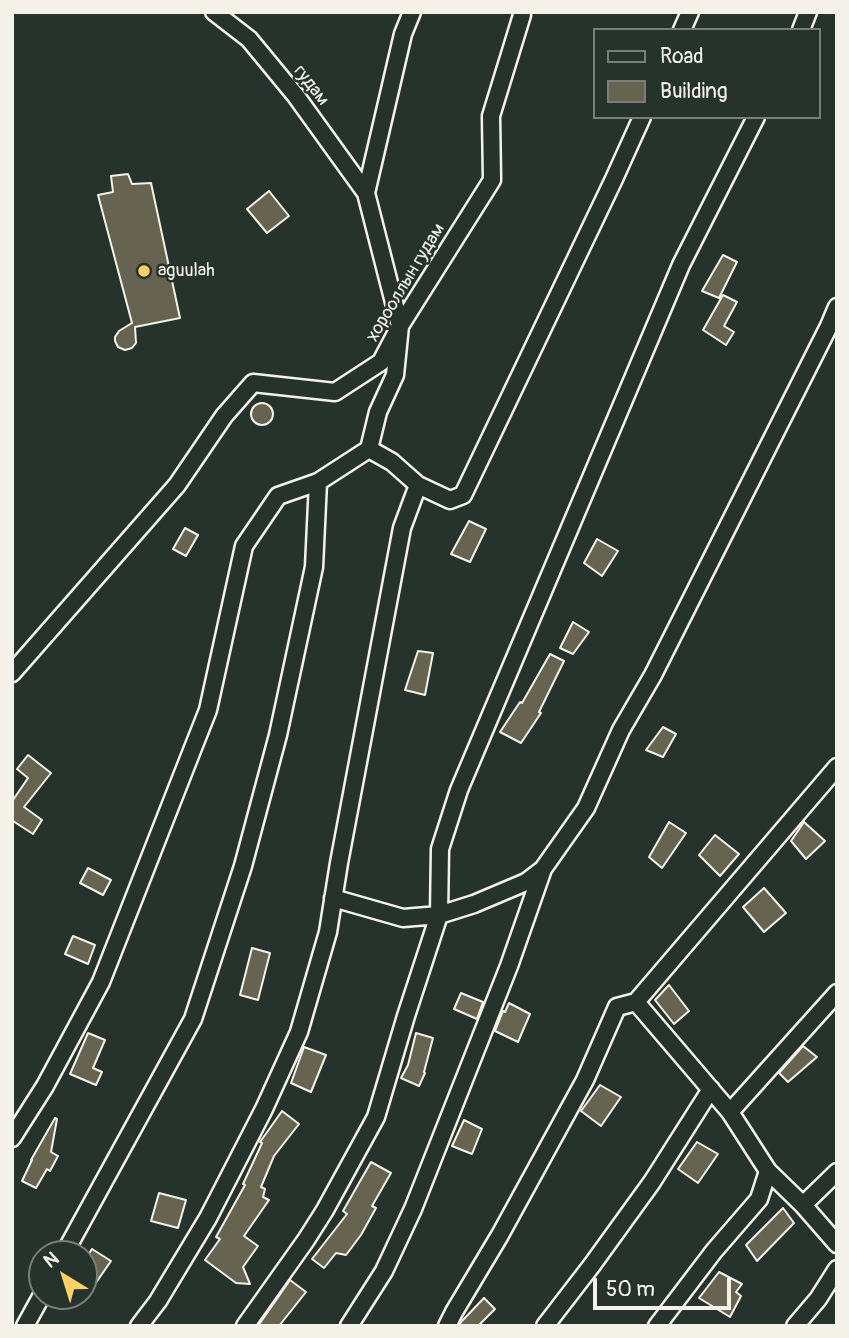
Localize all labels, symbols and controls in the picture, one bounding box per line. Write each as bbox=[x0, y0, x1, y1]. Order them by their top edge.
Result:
legend bbox=[594, 28, 821, 119]
text: Road bbox=[660, 43, 704, 70]
street label: гудам bbox=[289, 62, 333, 110]
text: Building bbox=[660, 78, 727, 105]
street label: хорооллын гудам bbox=[362, 220, 450, 346]
place label: aguulah bbox=[158, 260, 215, 282]
marker: aguulah bbox=[136, 263, 152, 279]
north arrow bbox=[28, 1240, 98, 1310]
text: N bbox=[39, 1247, 64, 1273]
scale bar bbox=[597, 1264, 735, 1308]
text: 50 m bbox=[606, 1276, 655, 1303]

